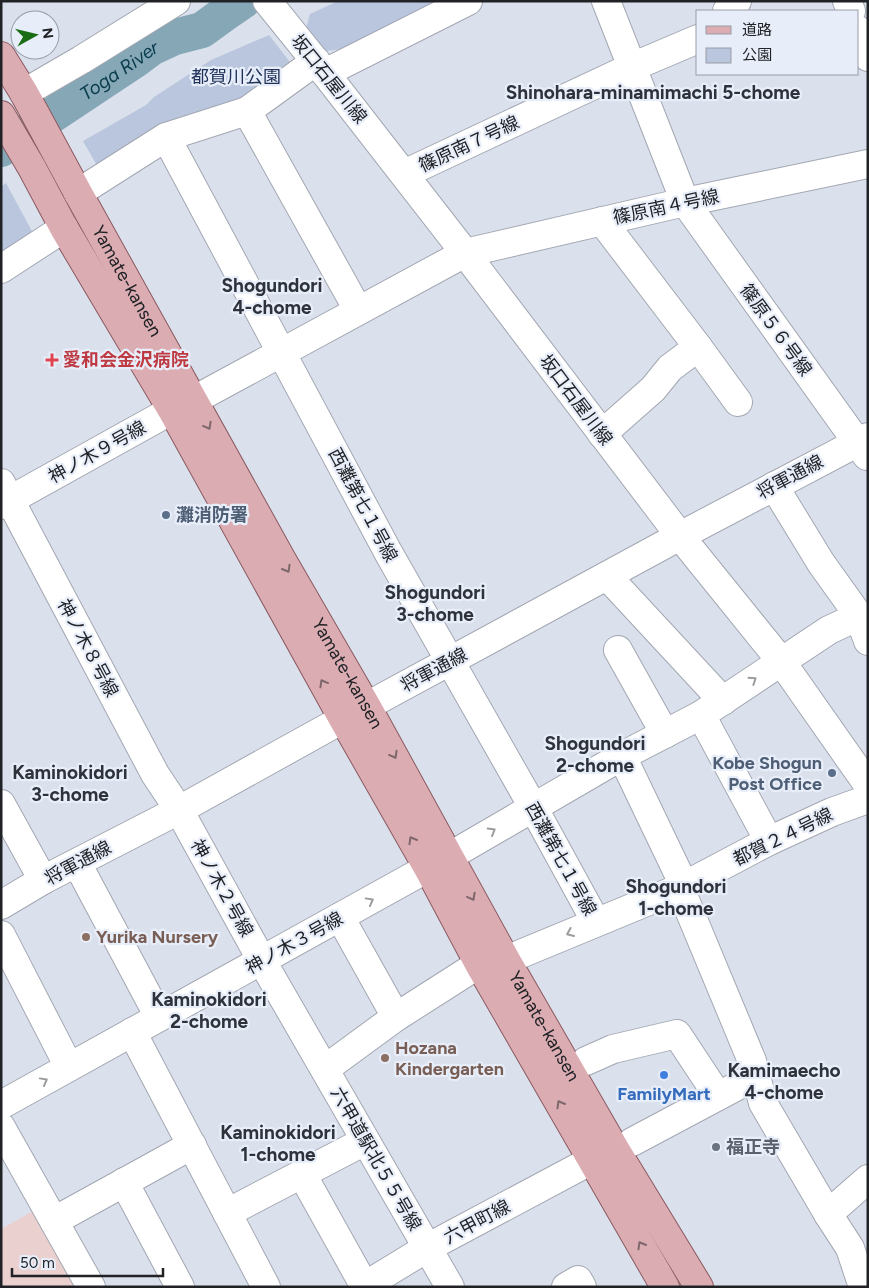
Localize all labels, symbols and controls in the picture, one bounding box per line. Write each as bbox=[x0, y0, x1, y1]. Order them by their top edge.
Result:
north arrow bbox=[10, 10, 60, 60]
legend bbox=[696, 10, 859, 75]
text: 道路 bbox=[742, 21, 772, 39]
text: N bbox=[38, 27, 57, 40]
street label: 坂口石屋川線 bbox=[286, 30, 372, 128]
water label: Toga River bbox=[75, 35, 162, 105]
text: 公園 bbox=[742, 46, 772, 64]
park label: 都賀川公園 bbox=[191, 66, 281, 88]
district label: Shinohara-minamimachi 5-chome bbox=[506, 81, 801, 104]
street label: 篠原南７号線 bbox=[415, 111, 523, 177]
street label: 篠原南４号線 bbox=[611, 185, 721, 229]
street label: Yamate-kansen bbox=[87, 222, 167, 340]
district label: Shogundori 4-chome bbox=[222, 274, 322, 319]
street label: 篠原５６号線 bbox=[735, 280, 817, 380]
place label: 愛和会金沢病院 bbox=[63, 349, 189, 371]
street label: 坂口石屋川線 bbox=[535, 350, 617, 450]
marker: 愛和会金沢病院 bbox=[45, 353, 59, 367]
street label: 神ノ木９号線 bbox=[44, 416, 150, 488]
one-way arrow bbox=[202, 421, 212, 430]
street label: 西灘第七１号線 bbox=[324, 444, 402, 566]
street label: 将軍通線 bbox=[753, 450, 827, 504]
place label: 灘消防署 bbox=[176, 504, 248, 526]
marker: 灘消防署 bbox=[160, 509, 172, 521]
one-way arrow bbox=[280, 563, 290, 572]
district label: Shogundori 3-chome bbox=[385, 581, 485, 626]
street label: 神ノ木８号線 bbox=[53, 595, 123, 701]
street label: Yamate-kansen bbox=[307, 614, 388, 732]
street label: 将軍通線 bbox=[397, 643, 471, 697]
one-way arrow bbox=[748, 676, 757, 686]
one-way arrow bbox=[319, 680, 329, 689]
district label: Shogundori 2-chome bbox=[545, 732, 645, 777]
one-way arrow bbox=[387, 750, 397, 759]
place label: Kobe Shogun Post Office bbox=[712, 752, 822, 795]
district label: Kaminokidori 3-chome bbox=[12, 761, 128, 806]
marker: Kobe Shogun Post Office bbox=[826, 767, 838, 779]
street label: 西灘第七１号線 bbox=[521, 799, 601, 919]
street label: 都賀２４号線 bbox=[730, 803, 836, 871]
one-way arrow bbox=[487, 828, 496, 838]
street label: 神ノ木２号線 bbox=[186, 835, 258, 941]
street label: 将軍通線 bbox=[41, 836, 115, 890]
one-way arrow bbox=[408, 836, 418, 845]
district label: Shogundori 1-chome bbox=[626, 875, 726, 920]
one-way arrow bbox=[466, 892, 476, 901]
one-way arrow bbox=[364, 897, 373, 907]
street label: 神ノ木３号線 bbox=[241, 907, 347, 979]
place label: Yurika Nursery bbox=[96, 926, 219, 948]
one-way arrow bbox=[567, 927, 575, 937]
marker: Yurika Nursery bbox=[80, 931, 92, 943]
street label: Yamate-kansen bbox=[504, 967, 585, 1085]
district label: Kaminokidori 2-chome bbox=[151, 988, 267, 1033]
place label: Hozana Kindergarten bbox=[395, 1037, 504, 1080]
marker: Hozana Kindergarten bbox=[379, 1052, 391, 1064]
district label: Kamimaecho 4-chome bbox=[727, 1059, 841, 1104]
marker: FamilyMart bbox=[658, 1069, 670, 1081]
one-way arrow bbox=[38, 1077, 47, 1087]
street label: 六甲道駅北５５号線 bbox=[326, 1083, 426, 1235]
place label: FamilyMart bbox=[617, 1083, 711, 1105]
one-way arrow bbox=[556, 1100, 566, 1109]
district label: Kaminokidori 1-chome bbox=[220, 1121, 336, 1166]
place label: 福正寺 bbox=[726, 1136, 780, 1158]
marker: 福正寺 bbox=[710, 1141, 722, 1153]
street label: 六甲町線 bbox=[440, 1195, 514, 1249]
one-way arrow bbox=[637, 1241, 647, 1250]
scale bar bbox=[12, 1246, 164, 1278]
text: 50 m bbox=[20, 1254, 55, 1272]

